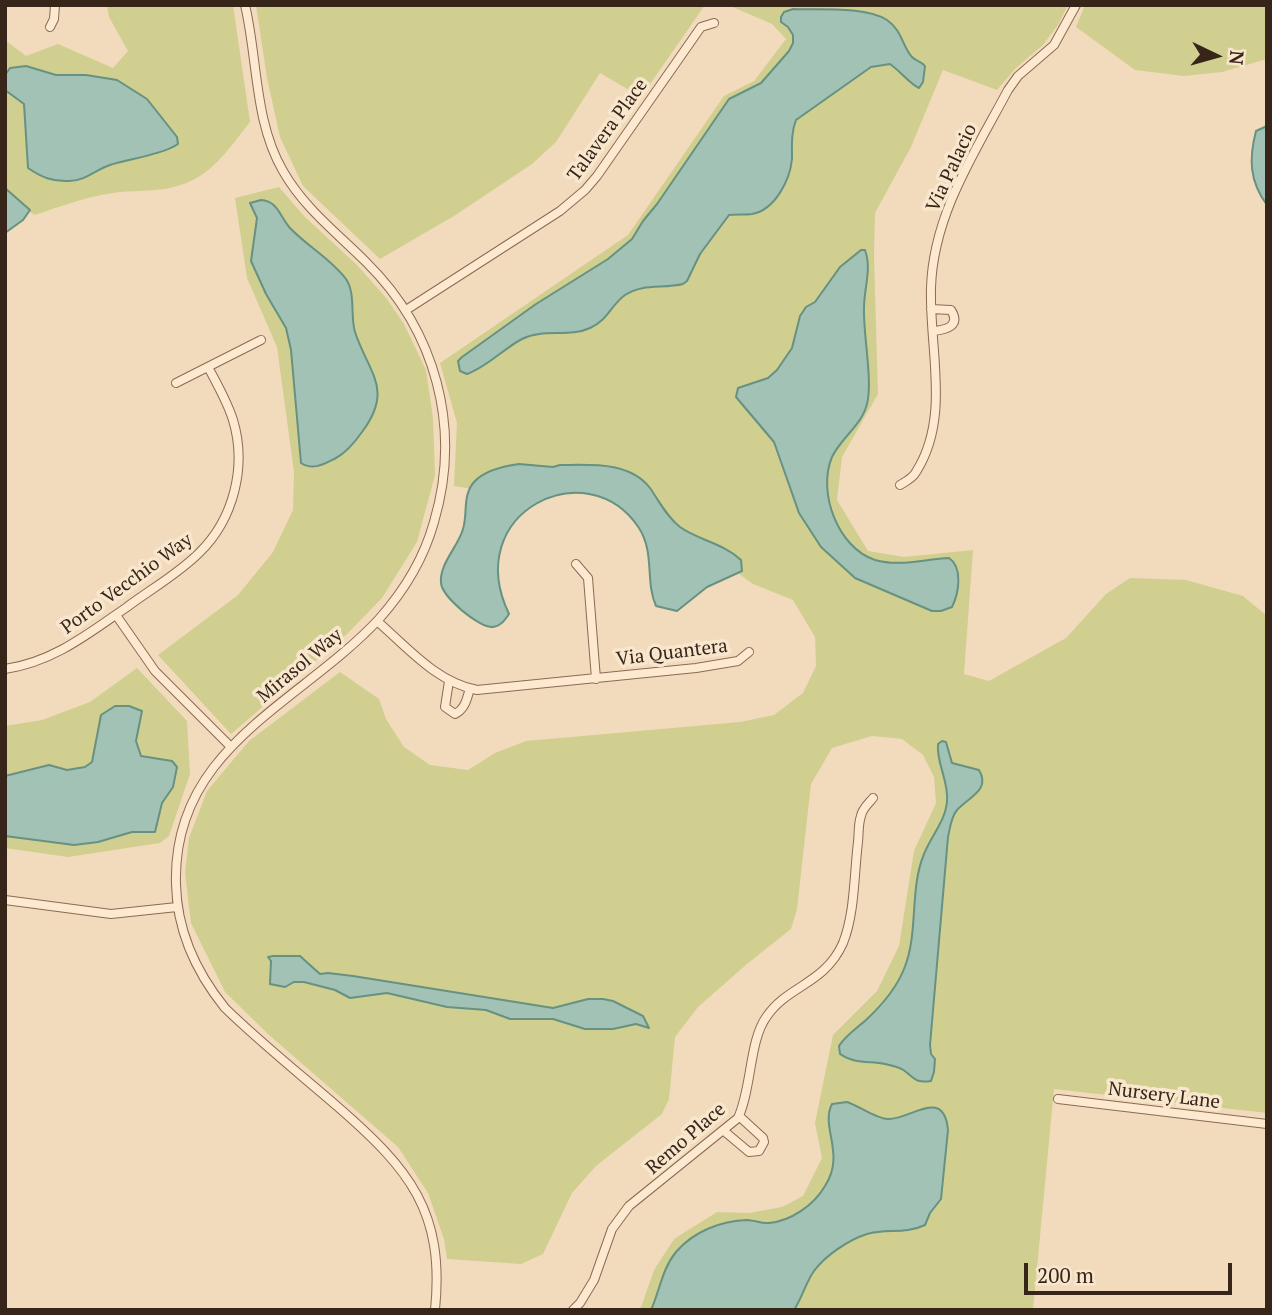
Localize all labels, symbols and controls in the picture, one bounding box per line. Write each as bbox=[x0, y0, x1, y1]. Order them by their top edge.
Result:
north arrow bbox=[1181, 21, 1251, 91]
text: N bbox=[1224, 50, 1250, 66]
street label: Talavera Place bbox=[563, 74, 653, 186]
street label: Via Palacio bbox=[922, 120, 982, 216]
street label: Porto Vecchio Way bbox=[57, 529, 197, 639]
street label: Mirasol Way bbox=[253, 624, 347, 708]
street label: Via Quantera bbox=[615, 635, 729, 671]
street label: Nursery Lane bbox=[1107, 1078, 1221, 1114]
street label: Remo Place bbox=[642, 1098, 730, 1180]
scale bar bbox=[1027, 1248, 1235, 1292]
text: 200 m bbox=[1037, 1261, 1094, 1289]

